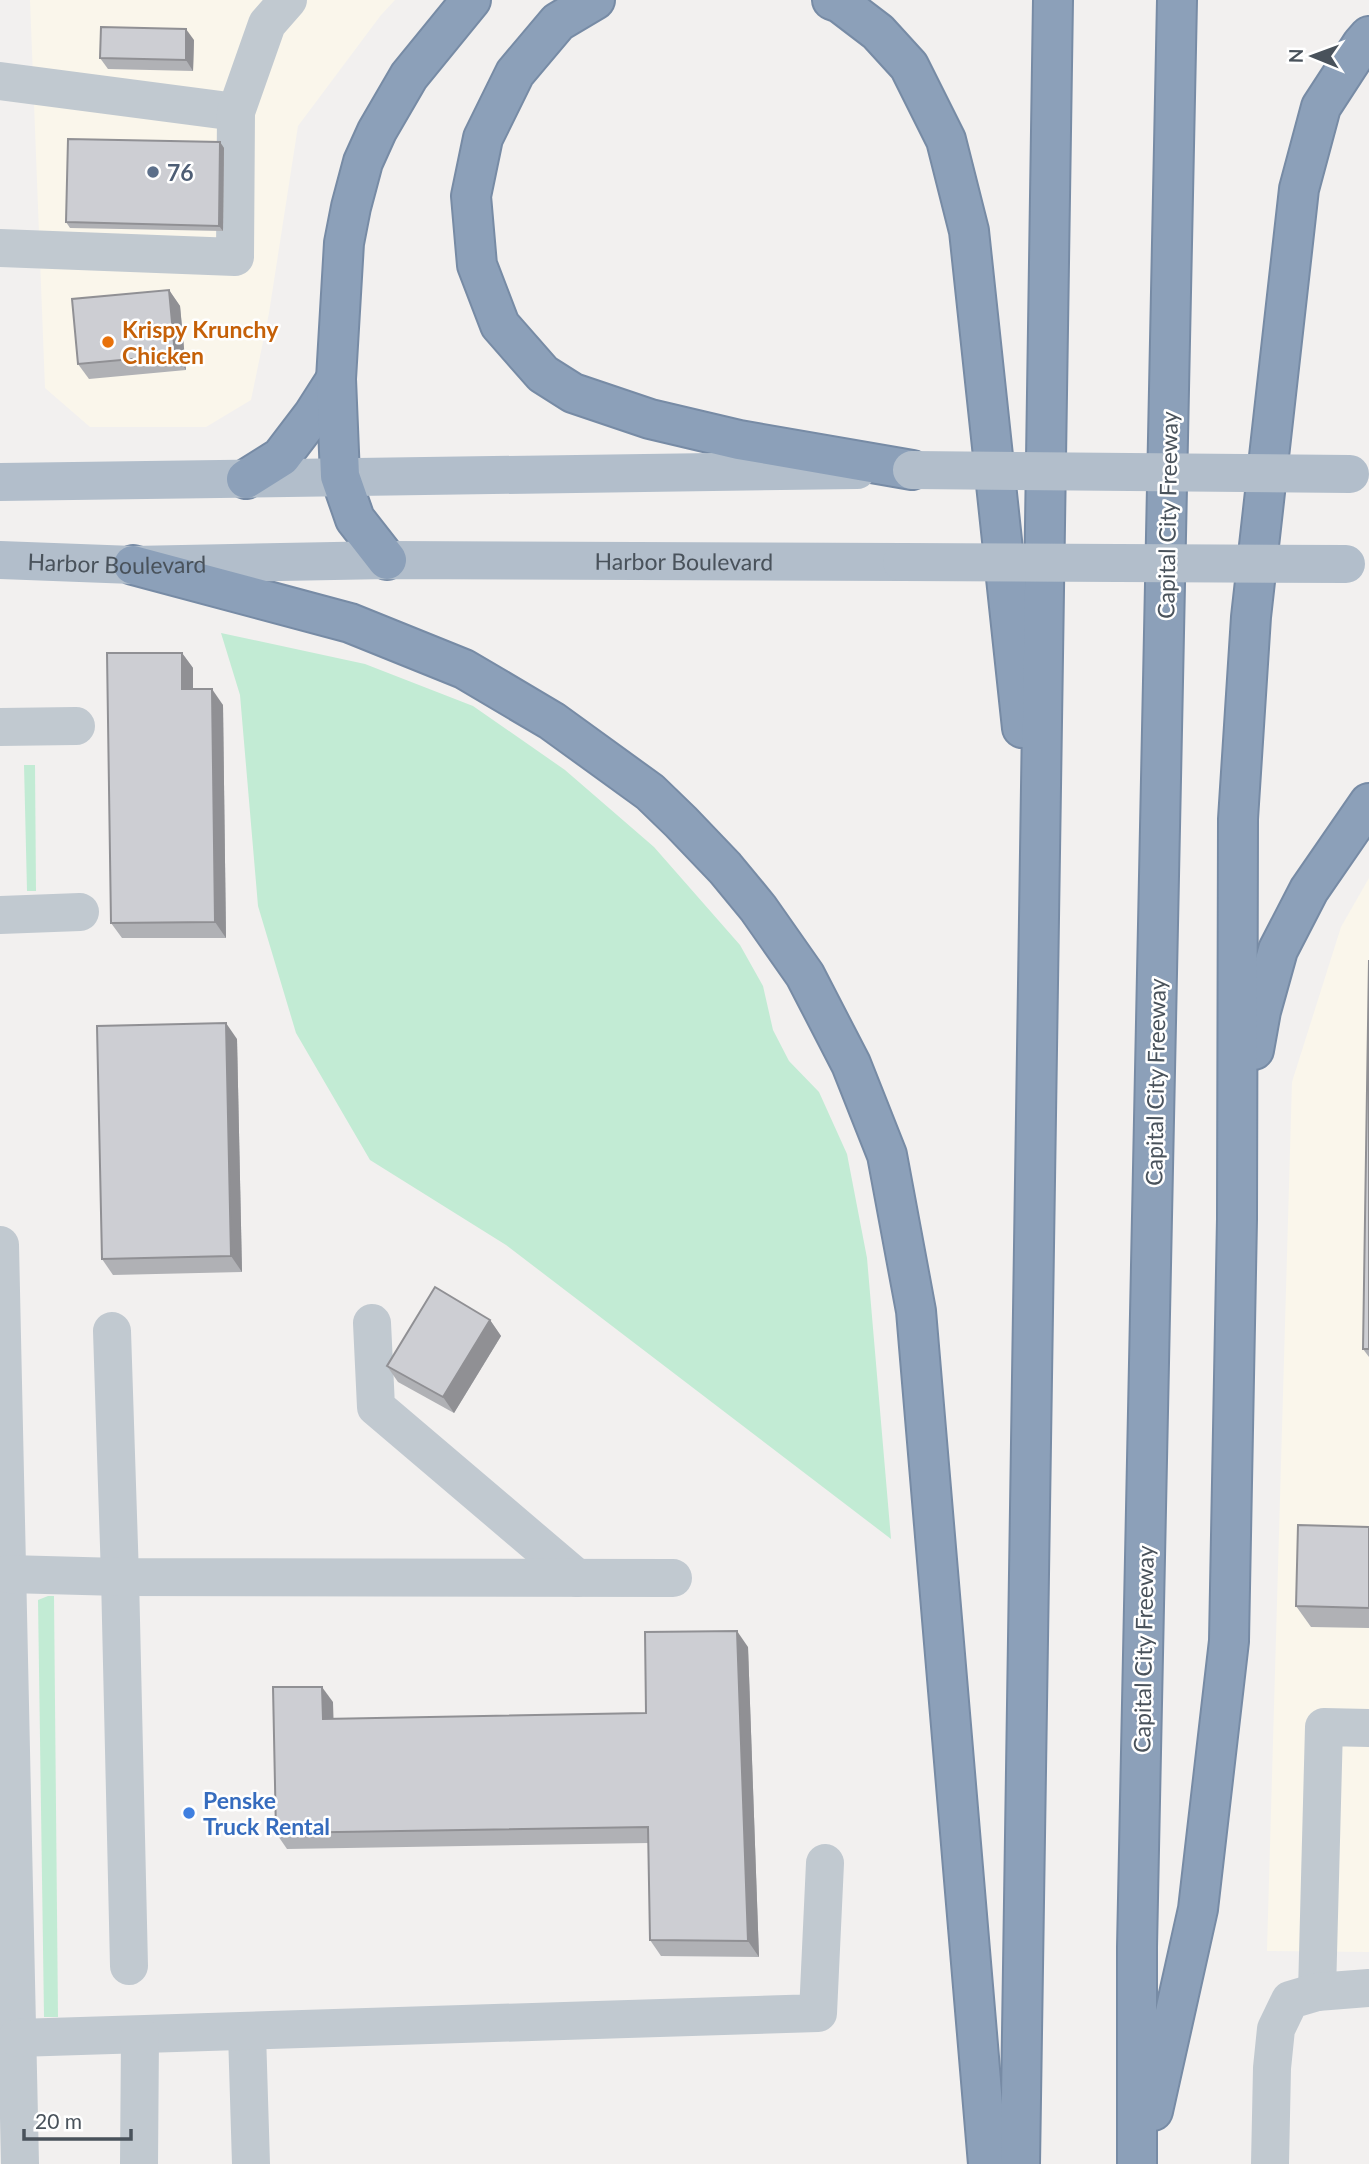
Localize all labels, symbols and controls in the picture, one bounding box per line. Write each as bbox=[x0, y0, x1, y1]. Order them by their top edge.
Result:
north arrow bbox=[1278, 21, 1348, 91]
text: N bbox=[1284, 48, 1307, 63]
place label: 76 bbox=[167, 158, 194, 186]
marker: 76 bbox=[145, 164, 161, 180]
place label: Krispy Krunchy Chicken bbox=[122, 315, 279, 369]
marker: Krispy Krunchy Chicken bbox=[100, 334, 116, 350]
street label: Capital City Freeway bbox=[1151, 411, 1183, 619]
street label: Harbor Boulevard bbox=[27, 547, 206, 579]
street label: Harbor Boulevard bbox=[595, 547, 773, 575]
street label: Capital City Freeway bbox=[1139, 978, 1171, 1186]
street label: Capital City Freeway bbox=[1127, 1545, 1159, 1753]
place label: Penske Truck Rental bbox=[203, 1786, 330, 1840]
marker: Penske Truck Rental bbox=[181, 1805, 197, 1821]
scale bar bbox=[24, 2098, 131, 2142]
text: 20 m bbox=[35, 2108, 82, 2133]

